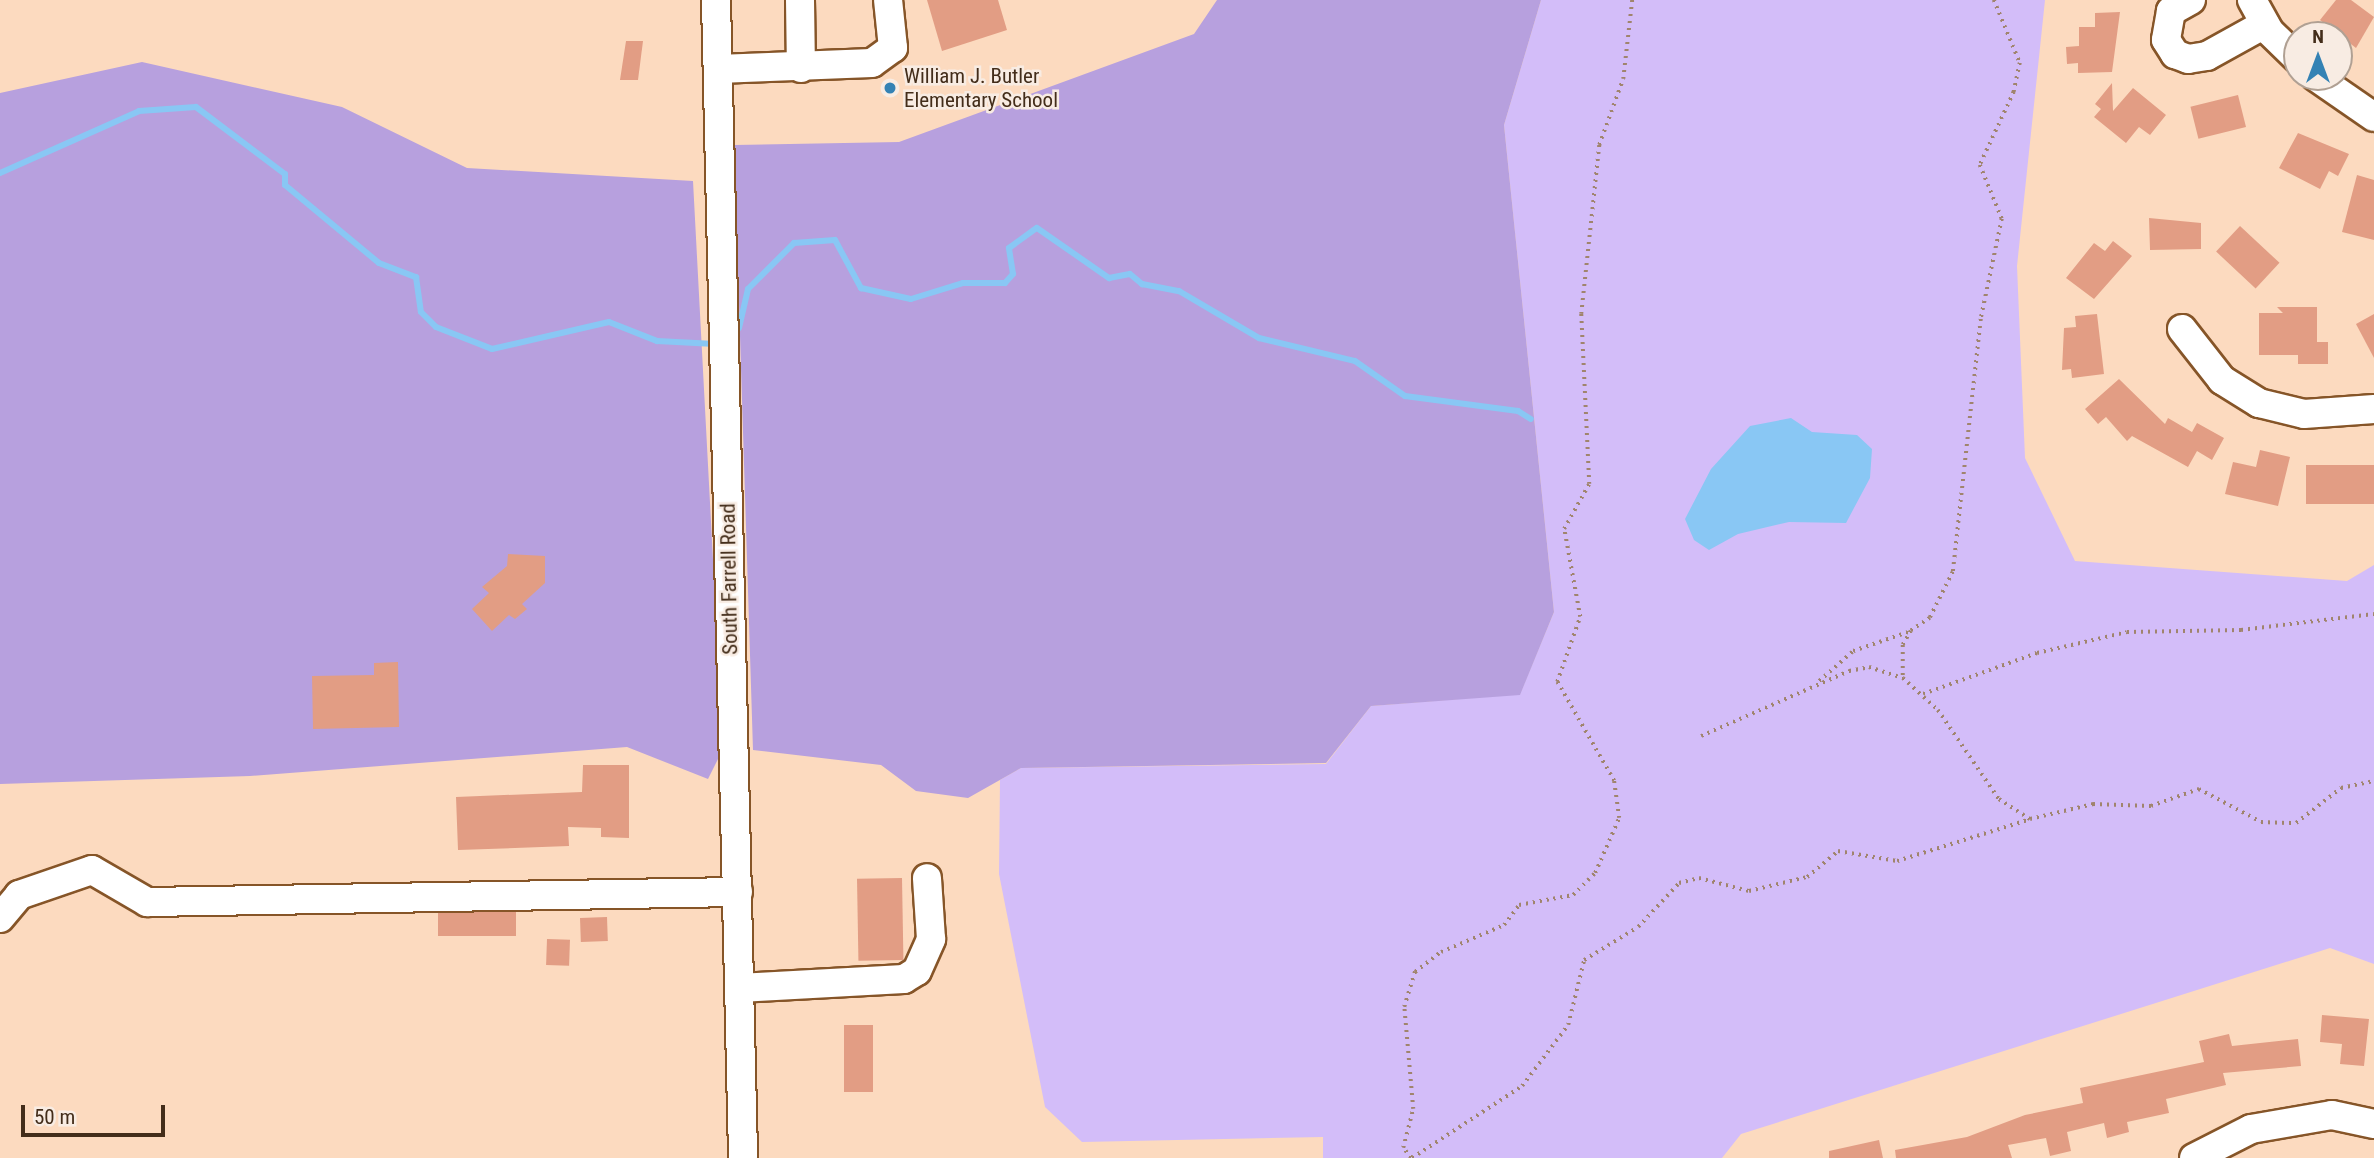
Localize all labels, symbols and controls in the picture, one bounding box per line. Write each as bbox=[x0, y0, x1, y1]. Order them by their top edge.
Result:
north arrow bbox=[2283, 21, 2353, 91]
text: N bbox=[2312, 25, 2324, 48]
place label: William J. Butler Elementary School bbox=[904, 63, 1058, 113]
marker: William J. Butler Elementary School bbox=[882, 80, 898, 96]
street label: South Farrell Road bbox=[715, 503, 743, 655]
scale bar bbox=[24, 1092, 168, 1136]
text: 50 m bbox=[34, 1105, 75, 1129]

